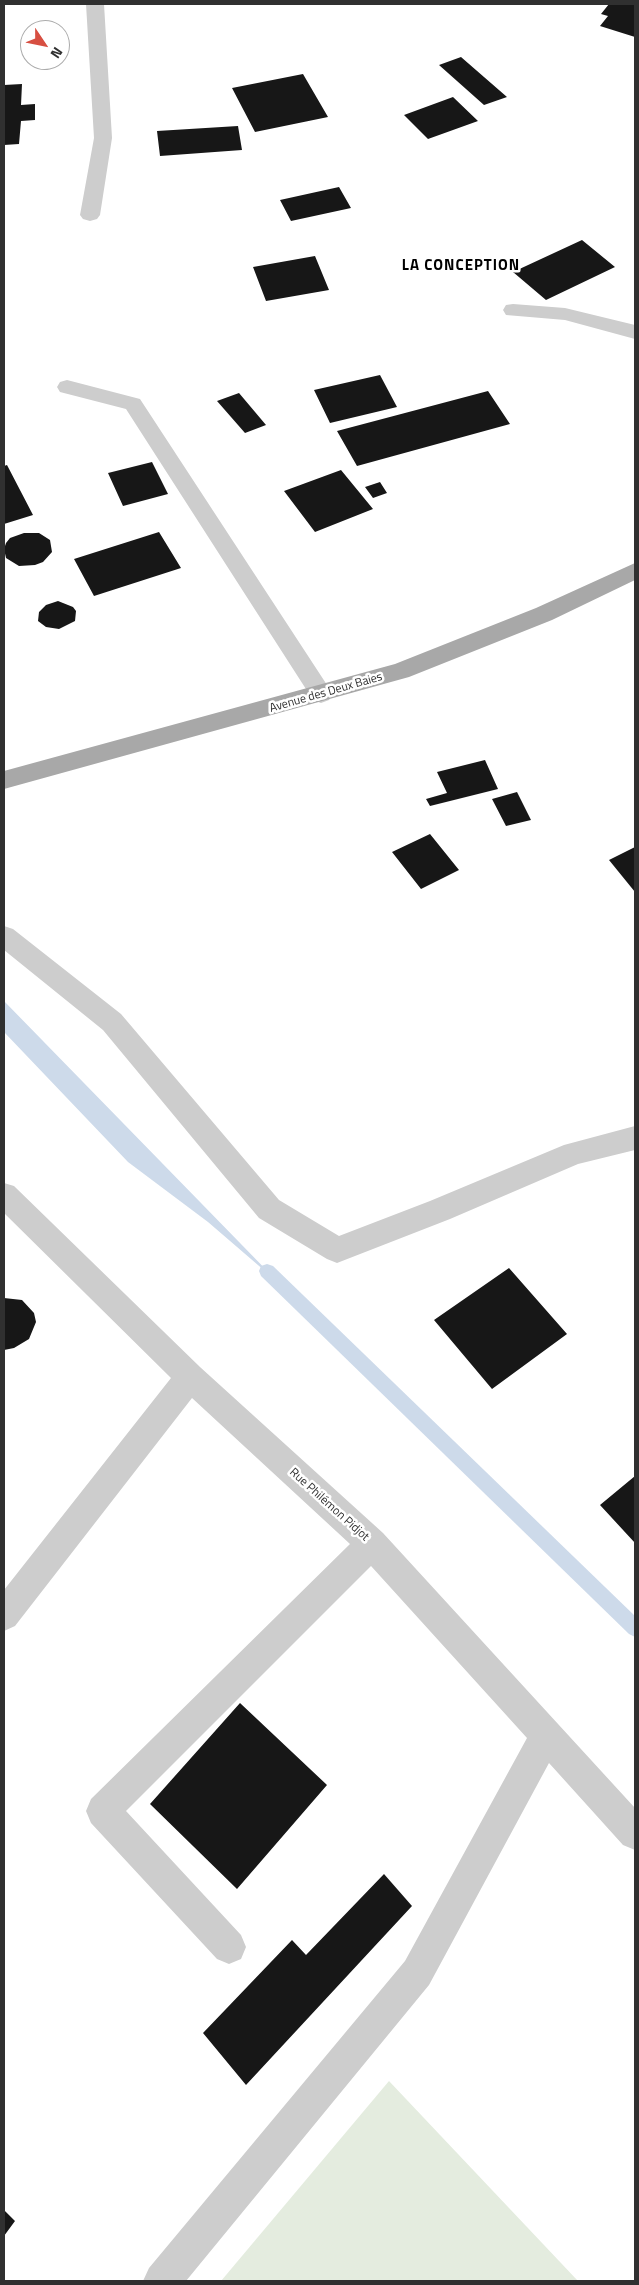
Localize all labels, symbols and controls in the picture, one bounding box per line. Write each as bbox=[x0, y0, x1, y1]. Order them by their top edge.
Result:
north arrow bbox=[20, 20, 70, 70]
text: N bbox=[46, 43, 68, 63]
district label: LA CONCEPTION bbox=[400, 257, 522, 275]
street label: Avenue des Deux Baies bbox=[268, 670, 384, 716]
street label: Rue Philémon Pidjot bbox=[286, 1465, 372, 1545]

